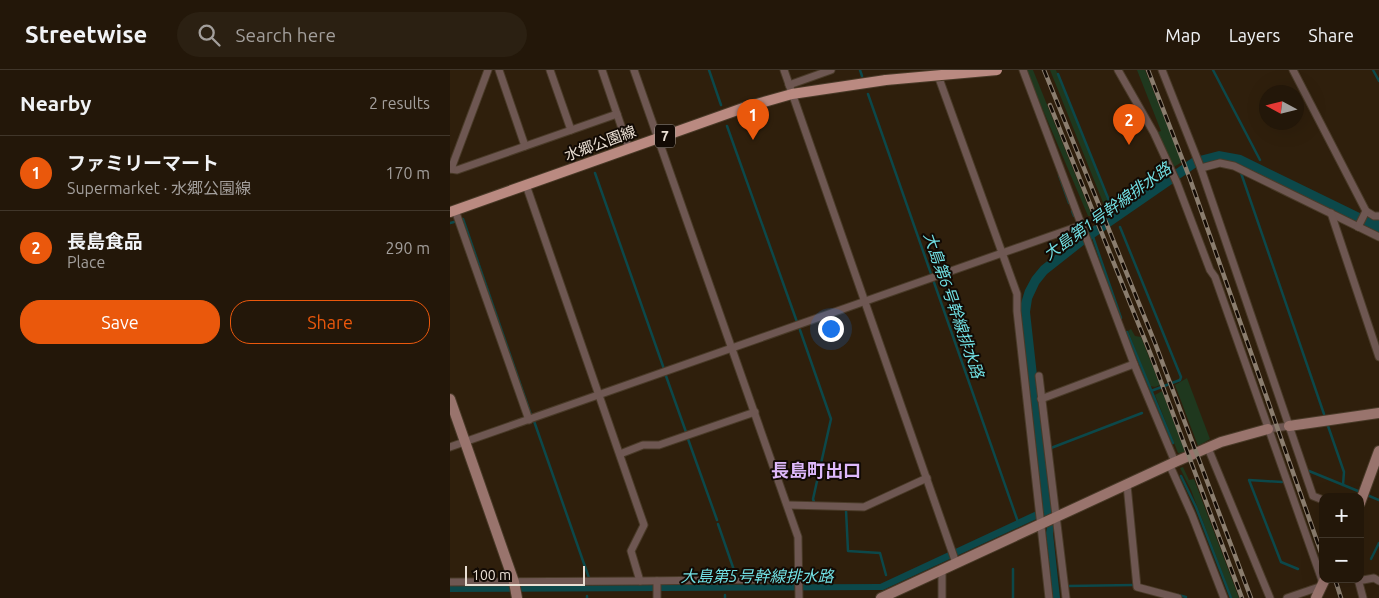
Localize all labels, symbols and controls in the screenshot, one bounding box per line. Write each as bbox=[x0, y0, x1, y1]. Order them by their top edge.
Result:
search box bbox=[177, 12, 527, 57]
text: Streetwise bbox=[25, 21, 147, 48]
icon: search bbox=[195, 21, 223, 49]
text: Search here bbox=[235, 24, 336, 46]
text: Map bbox=[1165, 25, 1201, 45]
text: Layers bbox=[1229, 25, 1280, 45]
text: Share bbox=[1308, 25, 1354, 45]
north arrow bbox=[1259, 85, 1304, 130]
text: Nearby bbox=[20, 91, 91, 115]
text: 2 results bbox=[369, 94, 430, 112]
pin: 1 bbox=[737, 99, 769, 140]
pin: 2 bbox=[1113, 104, 1145, 145]
street label: 水郷公園線 bbox=[562, 122, 638, 164]
road number: 7 bbox=[655, 124, 675, 148]
text: ファミリーマート bbox=[67, 152, 219, 174]
water label: 大島第1号幹線排水路 bbox=[1040, 158, 1176, 263]
text: 1 bbox=[31, 164, 41, 182]
text: 170 m bbox=[385, 164, 430, 182]
text: Supermarket · 水郷公園線 bbox=[67, 179, 251, 197]
text: 長島食品 bbox=[67, 230, 143, 252]
water label: 大島第6号幹線排水路 bbox=[921, 230, 988, 382]
text: 2 bbox=[31, 239, 41, 257]
text: 290 m bbox=[385, 239, 430, 257]
text: Place bbox=[67, 253, 105, 271]
button: Save bbox=[20, 300, 220, 344]
button: Share bbox=[230, 300, 430, 344]
your location bbox=[818, 316, 844, 342]
district label: 長島町出口 bbox=[771, 460, 861, 480]
map controls bbox=[1319, 493, 1364, 583]
button: + bbox=[1319, 493, 1364, 538]
button: − bbox=[1319, 538, 1364, 583]
scale bar bbox=[465, 563, 585, 586]
text: 100 m bbox=[472, 567, 511, 583]
water label: 大島第5号幹線排水路 bbox=[680, 567, 836, 585]

